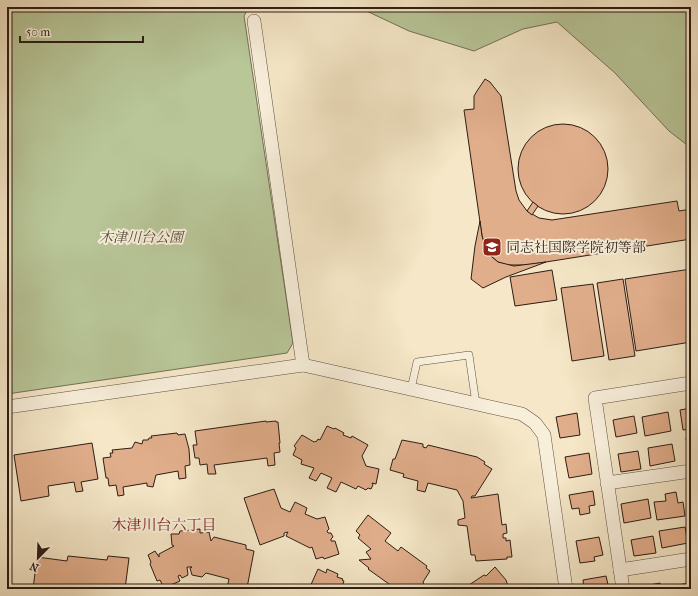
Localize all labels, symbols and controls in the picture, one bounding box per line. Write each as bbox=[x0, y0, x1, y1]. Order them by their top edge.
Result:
scale bar bbox=[20, 18, 143, 44]
text: 50 m bbox=[26, 25, 50, 39]
park label: 木津川台公園 bbox=[99, 229, 185, 246]
school or university icon: 同志社国際学院初等部 bbox=[481, 236, 503, 258]
place label: 同志社国際学院初等部 bbox=[506, 239, 646, 256]
district label: 木津川台六丁目 bbox=[111, 516, 217, 534]
north arrow bbox=[18, 538, 58, 578]
text: N bbox=[27, 559, 41, 574]

